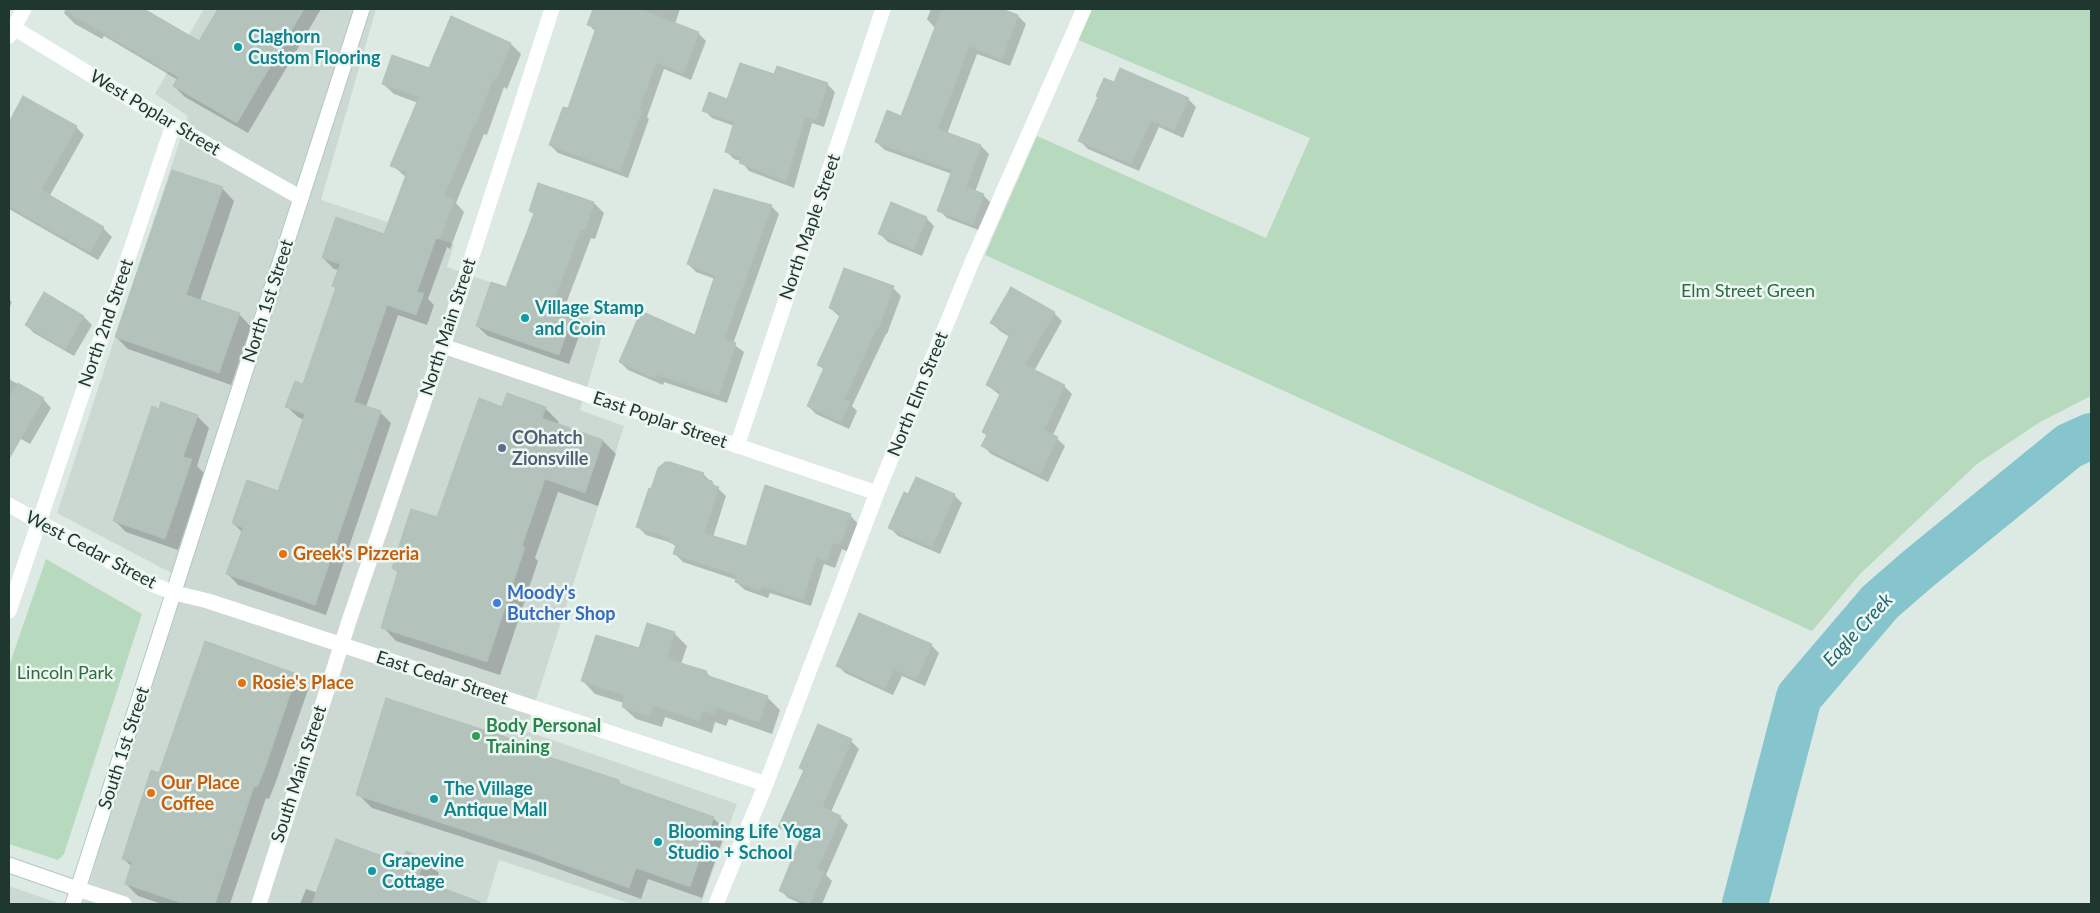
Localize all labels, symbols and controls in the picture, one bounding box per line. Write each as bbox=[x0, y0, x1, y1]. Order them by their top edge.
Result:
place label: Claghorn Custom Flooring bbox=[248, 26, 380, 68]
marker: Claghorn Custom Flooring bbox=[232, 41, 244, 53]
street label: West Poplar Street bbox=[86, 66, 224, 160]
street label: North Maple Street bbox=[775, 151, 845, 303]
street label: North 1st Street bbox=[238, 237, 298, 365]
street label: North 2nd Street bbox=[74, 256, 138, 390]
street label: North Main Street bbox=[416, 256, 480, 398]
park label: Elm Street Green bbox=[1681, 280, 1815, 302]
place label: Village Stamp and Coin bbox=[535, 297, 644, 340]
marker: Village Stamp and Coin bbox=[519, 312, 531, 324]
street label: North Elm Street bbox=[883, 328, 953, 460]
street label: East Poplar Street bbox=[590, 387, 730, 453]
place label: COhatch Zionsville bbox=[512, 427, 588, 469]
marker: COhatch Zionsville bbox=[496, 442, 508, 454]
street label: West Cedar Street bbox=[22, 506, 160, 594]
place label: Greek's Pizzeria bbox=[293, 543, 419, 565]
marker: Greek's Pizzeria bbox=[277, 548, 289, 560]
place label: Moody's Butcher Shop bbox=[507, 582, 615, 624]
water label: Eagle Creek bbox=[1818, 589, 1898, 671]
marker: Moody's Butcher Shop bbox=[491, 597, 503, 609]
street label: East Cedar Street bbox=[374, 647, 510, 709]
park label: Lincoln Park bbox=[17, 662, 113, 684]
place label: Rosie's Place bbox=[252, 672, 354, 694]
marker: Rosie's Place bbox=[236, 677, 248, 689]
street label: South 1st Street bbox=[94, 684, 154, 812]
street label: South Main Street bbox=[267, 703, 331, 845]
place label: Body Personal Training bbox=[486, 715, 601, 758]
marker: Body Personal Training bbox=[470, 730, 482, 742]
place label: Our Place Coffee bbox=[161, 772, 240, 814]
place label: The Village Antique Mall bbox=[444, 778, 547, 821]
marker: Our Place Coffee bbox=[145, 787, 157, 799]
marker: The Village Antique Mall bbox=[428, 793, 440, 805]
place label: Blooming Life Yoga Studio + School bbox=[668, 821, 821, 864]
marker: Blooming Life Yoga Studio + School bbox=[652, 836, 664, 848]
place label: Grapevine Cottage bbox=[382, 850, 464, 892]
marker: Grapevine Cottage bbox=[366, 865, 378, 877]

